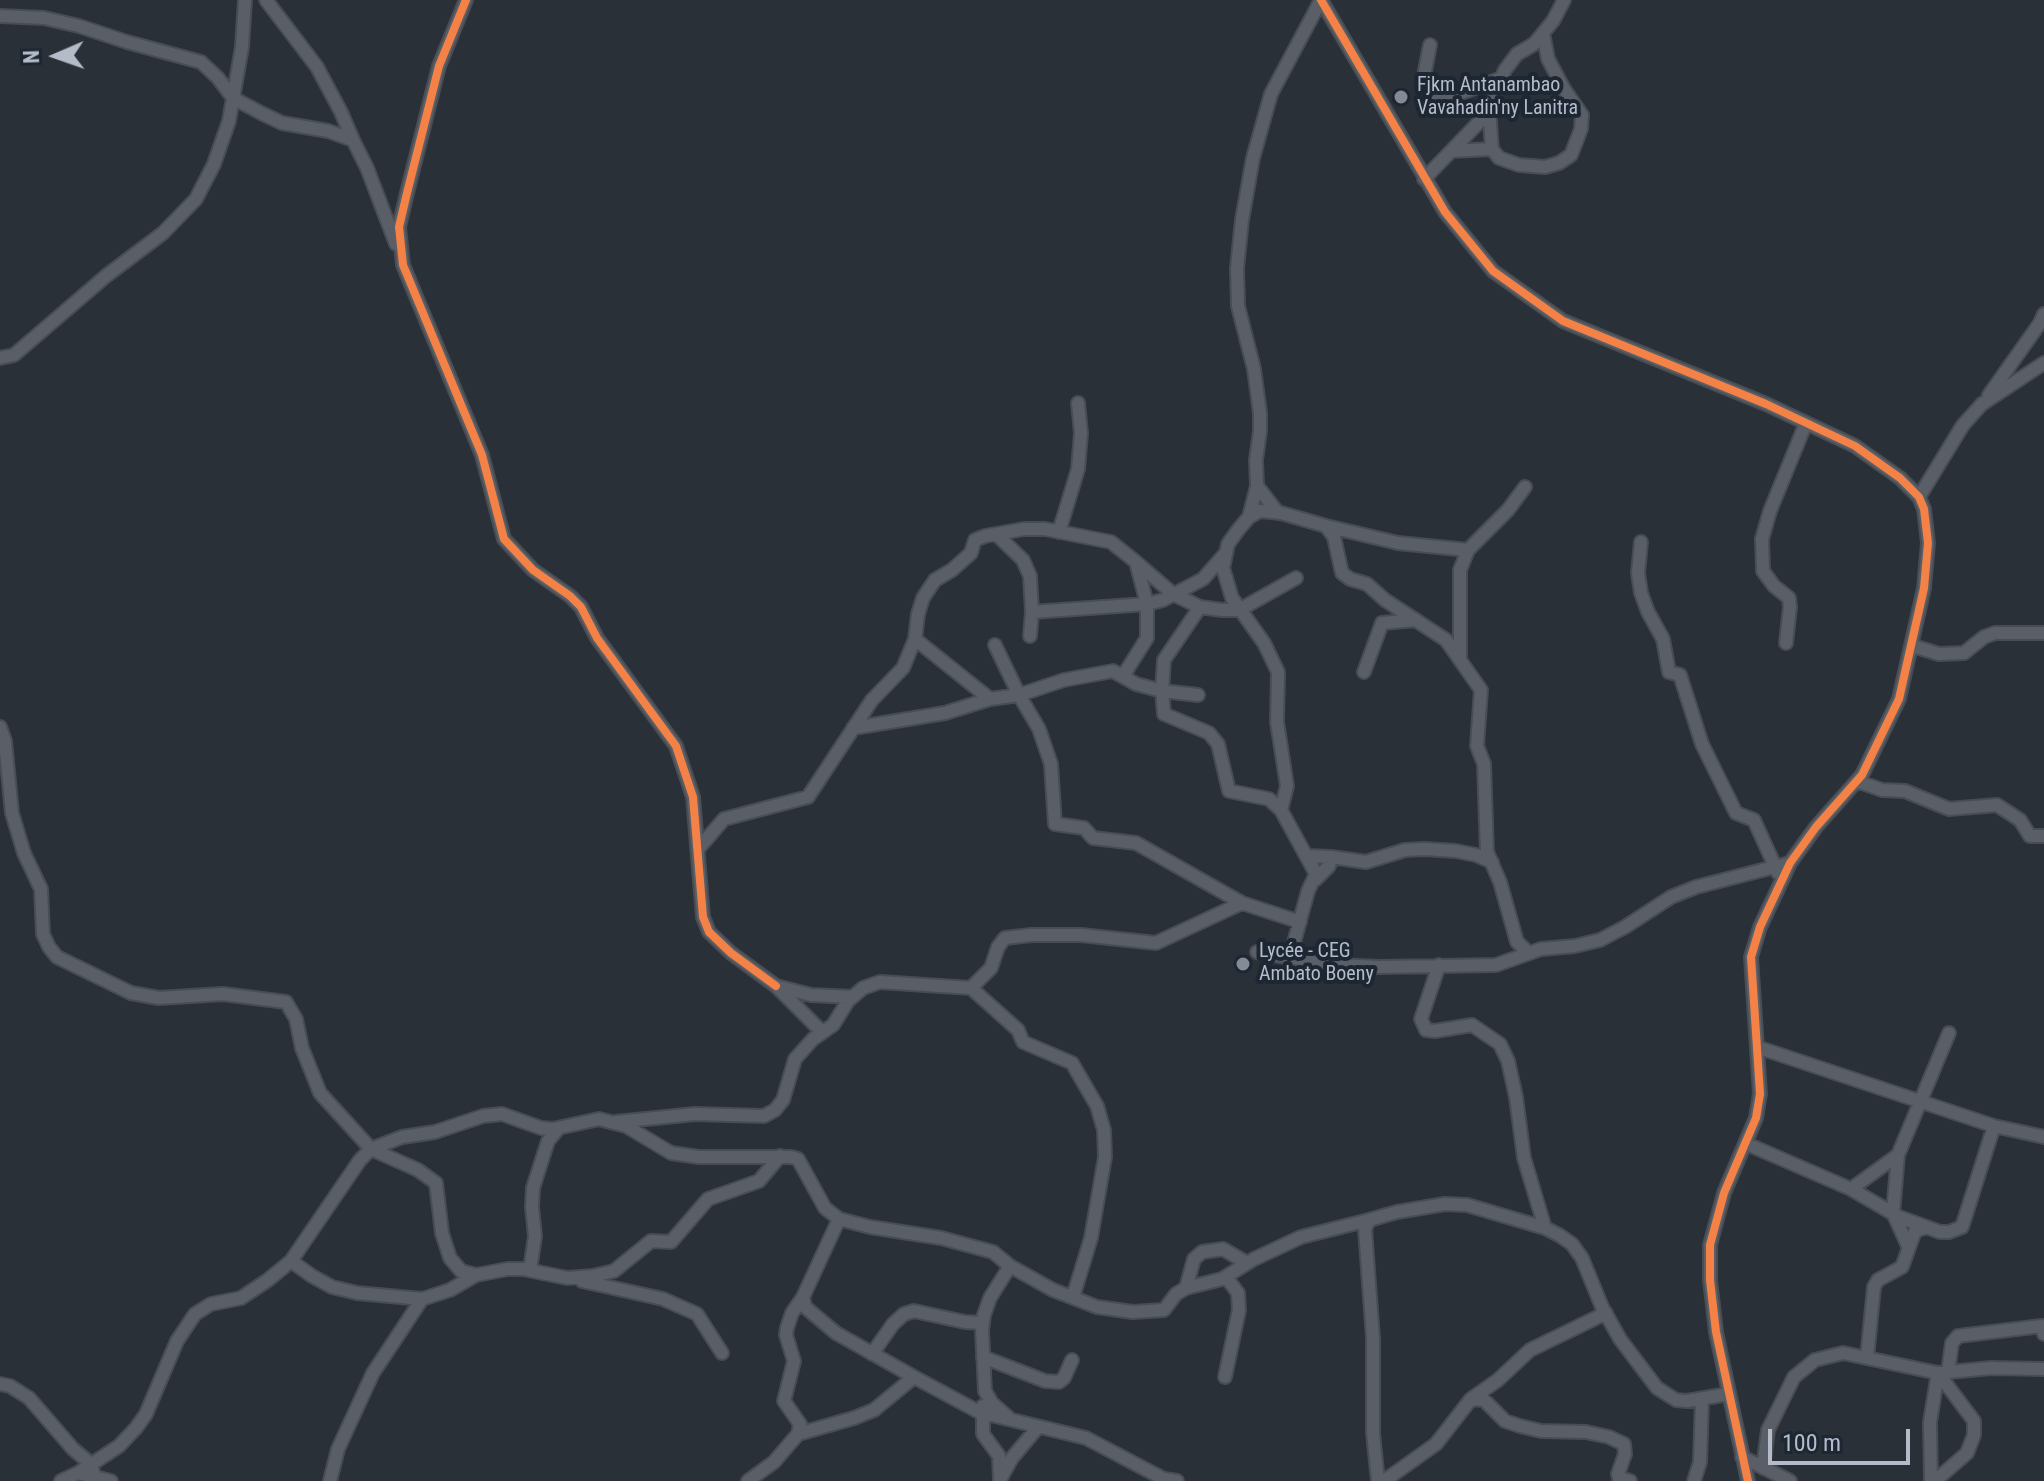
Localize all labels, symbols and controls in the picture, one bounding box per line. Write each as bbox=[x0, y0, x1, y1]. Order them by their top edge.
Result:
north arrow bbox=[16, 16, 96, 96]
text: N bbox=[19, 50, 44, 64]
place label: Fjkm Antanambao Vavahadin'ny Lanitra bbox=[1417, 74, 1578, 121]
marker: Fjkm Antanambao Vavahadin'ny Lanitra bbox=[1392, 88, 1410, 106]
place label: Lycée - CEG Ambato Boeny bbox=[1259, 940, 1374, 987]
marker: Lycée - CEG Ambato Boeny bbox=[1234, 955, 1252, 973]
scale bar bbox=[1772, 1413, 1914, 1463]
text: 100 m bbox=[1782, 1429, 1841, 1457]

